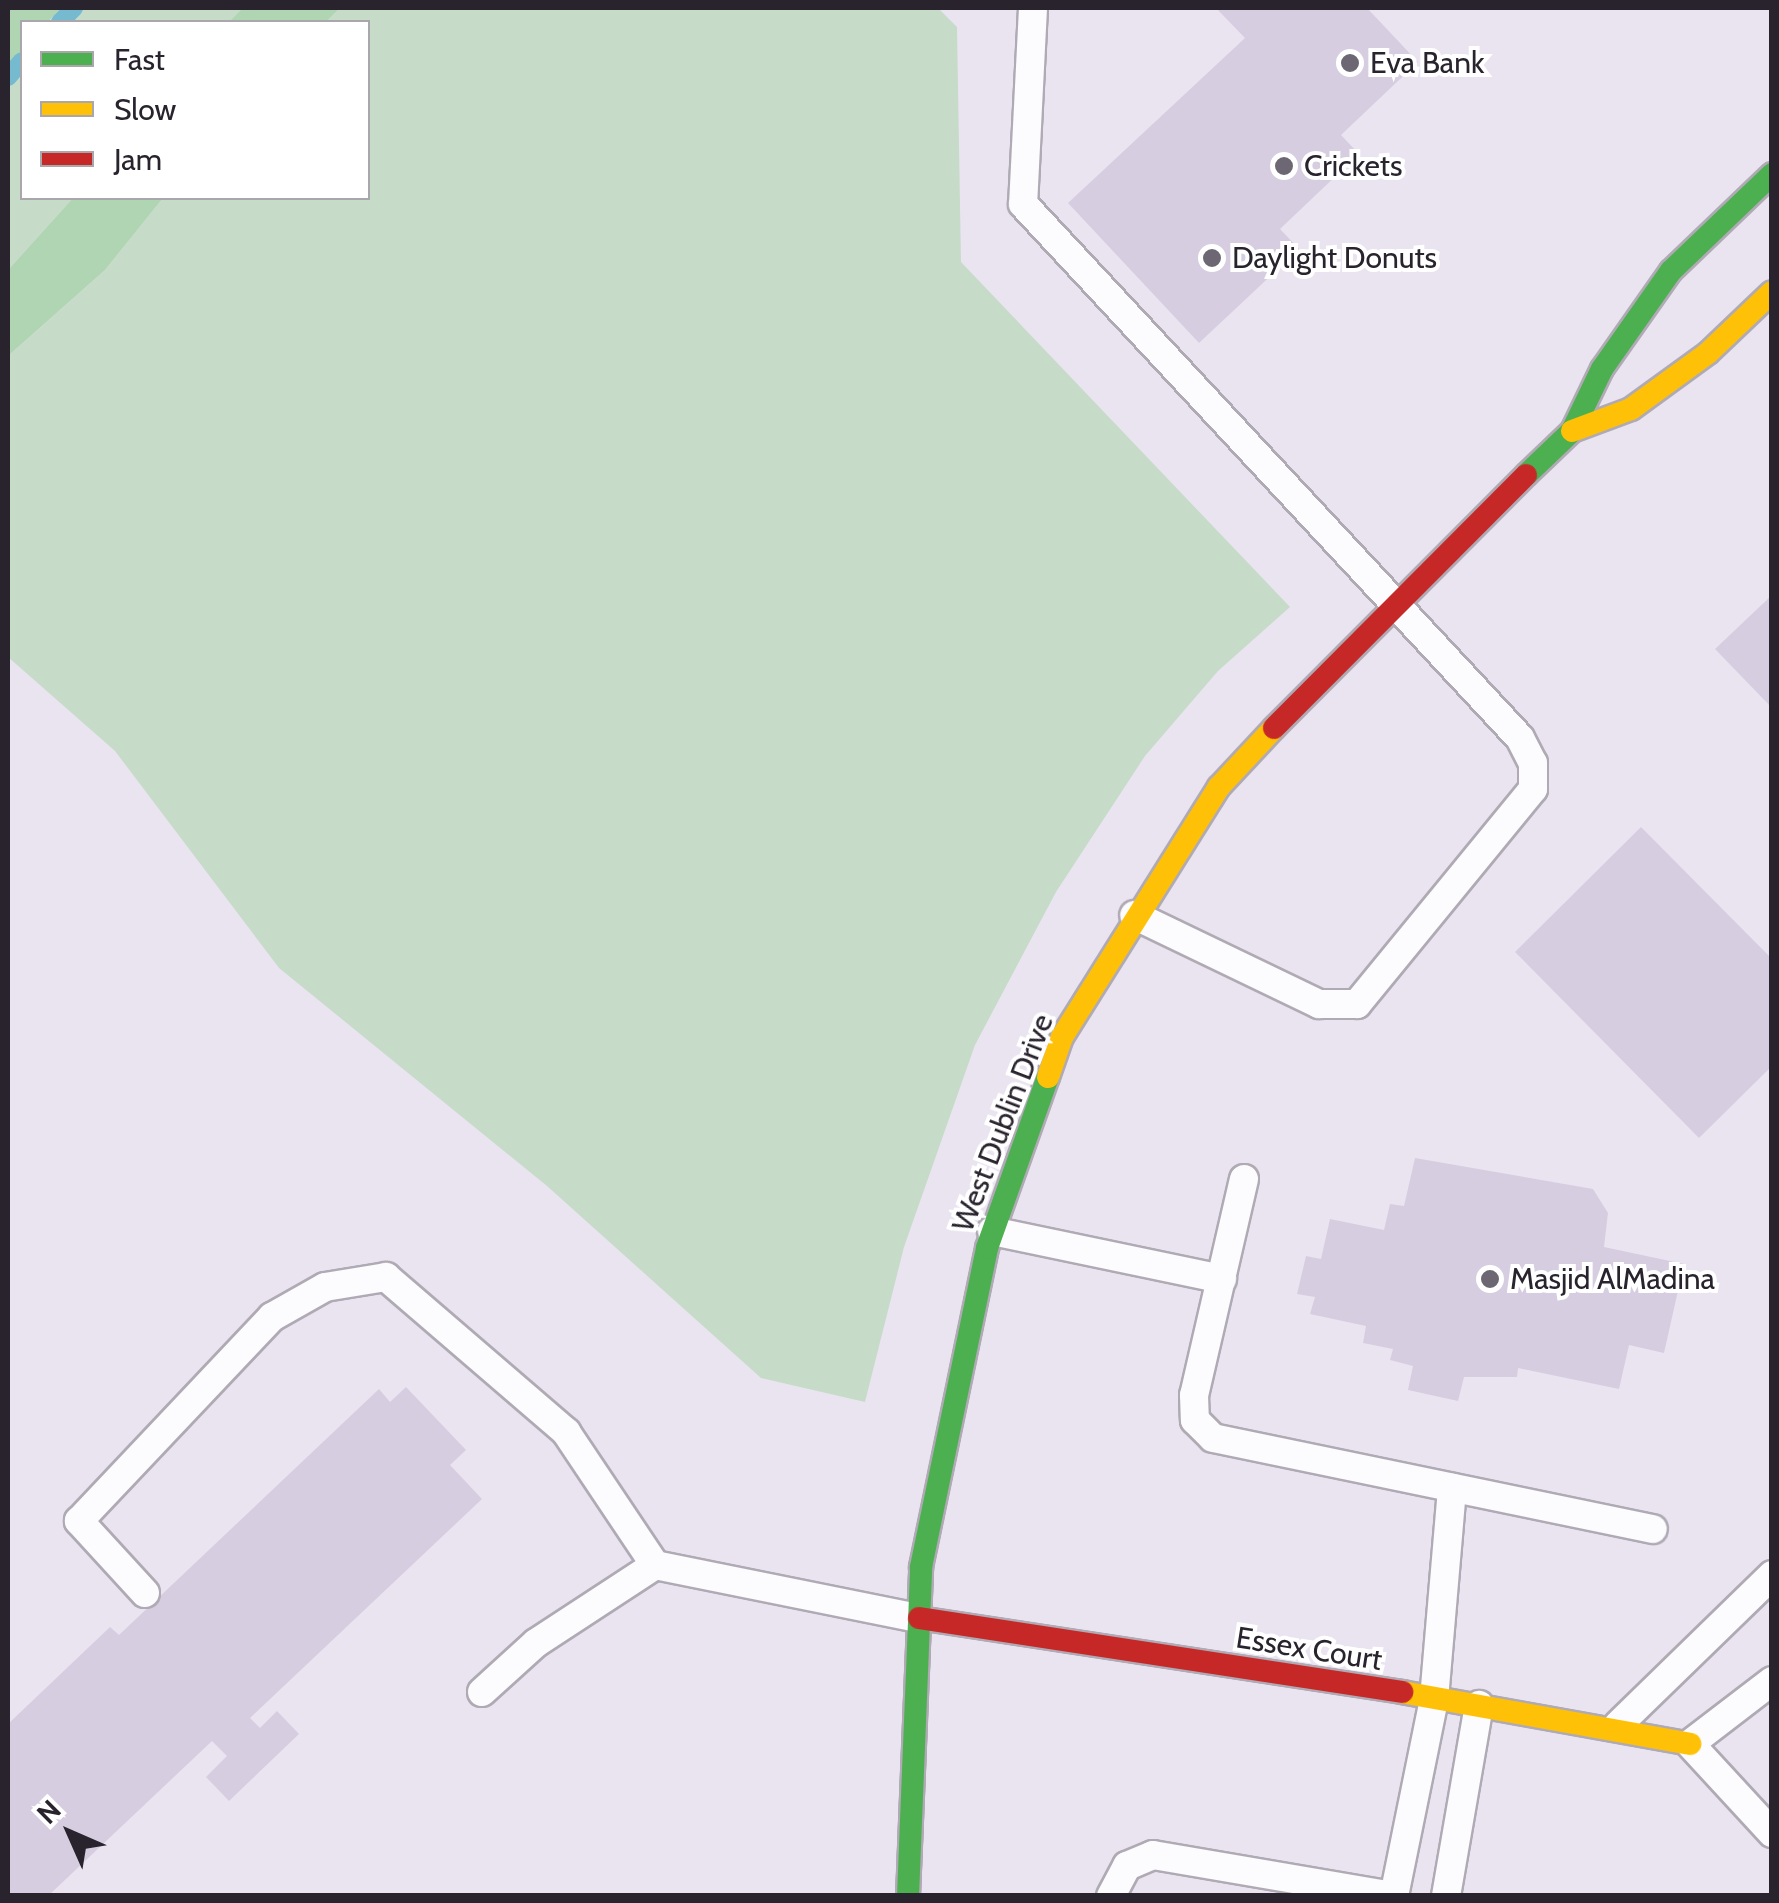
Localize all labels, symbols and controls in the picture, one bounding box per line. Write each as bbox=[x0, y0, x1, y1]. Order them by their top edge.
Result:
legend bbox=[20, 20, 370, 200]
text: Fast bbox=[114, 41, 165, 78]
place label: Eva Bank bbox=[1370, 45, 1484, 81]
marker: Eva Bank bbox=[1339, 52, 1361, 74]
text: Slow bbox=[114, 91, 176, 128]
text: Jam bbox=[114, 141, 162, 178]
place label: Crickets bbox=[1304, 148, 1402, 184]
marker: Crickets bbox=[1273, 155, 1295, 177]
place label: Daylight Donuts bbox=[1232, 240, 1437, 276]
marker: Daylight Donuts bbox=[1201, 247, 1223, 269]
street label: West Dublin Drive bbox=[945, 1009, 1061, 1237]
place label: Masjid AlMadina bbox=[1510, 1261, 1715, 1297]
marker: Masjid AlMadina bbox=[1479, 1268, 1501, 1290]
street label: Essex Court bbox=[1233, 1620, 1385, 1678]
north arrow bbox=[20, 1783, 120, 1883]
text: N bbox=[30, 1793, 68, 1831]

